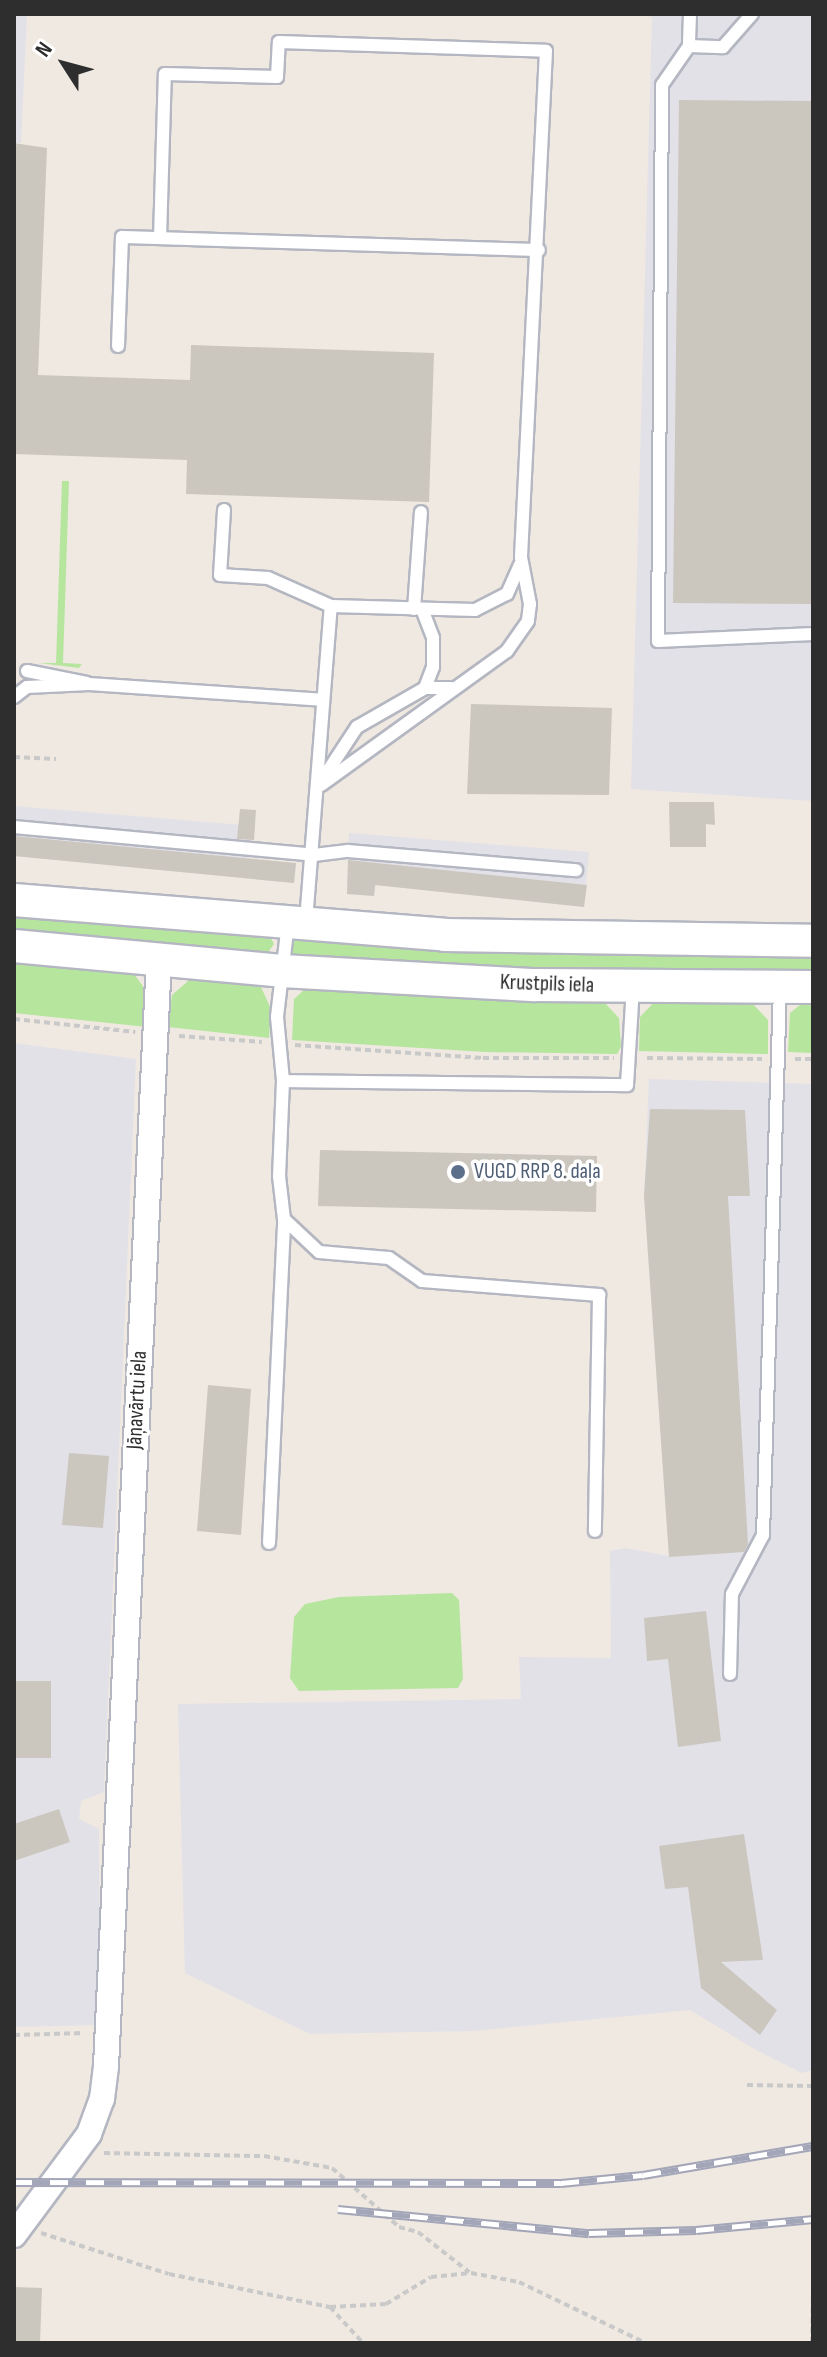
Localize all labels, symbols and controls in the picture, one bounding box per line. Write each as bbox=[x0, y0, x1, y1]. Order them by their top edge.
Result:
north arrow bbox=[24, 24, 104, 104]
text: N bbox=[30, 37, 59, 62]
street label: Krustpils iela bbox=[499, 969, 595, 999]
place label: VUGD RRP 8. daļa bbox=[474, 1159, 601, 1185]
marker: VUGD RRP 8. daļa bbox=[449, 1163, 467, 1181]
street label: Jāņavārtu iela bbox=[121, 1350, 153, 1450]

